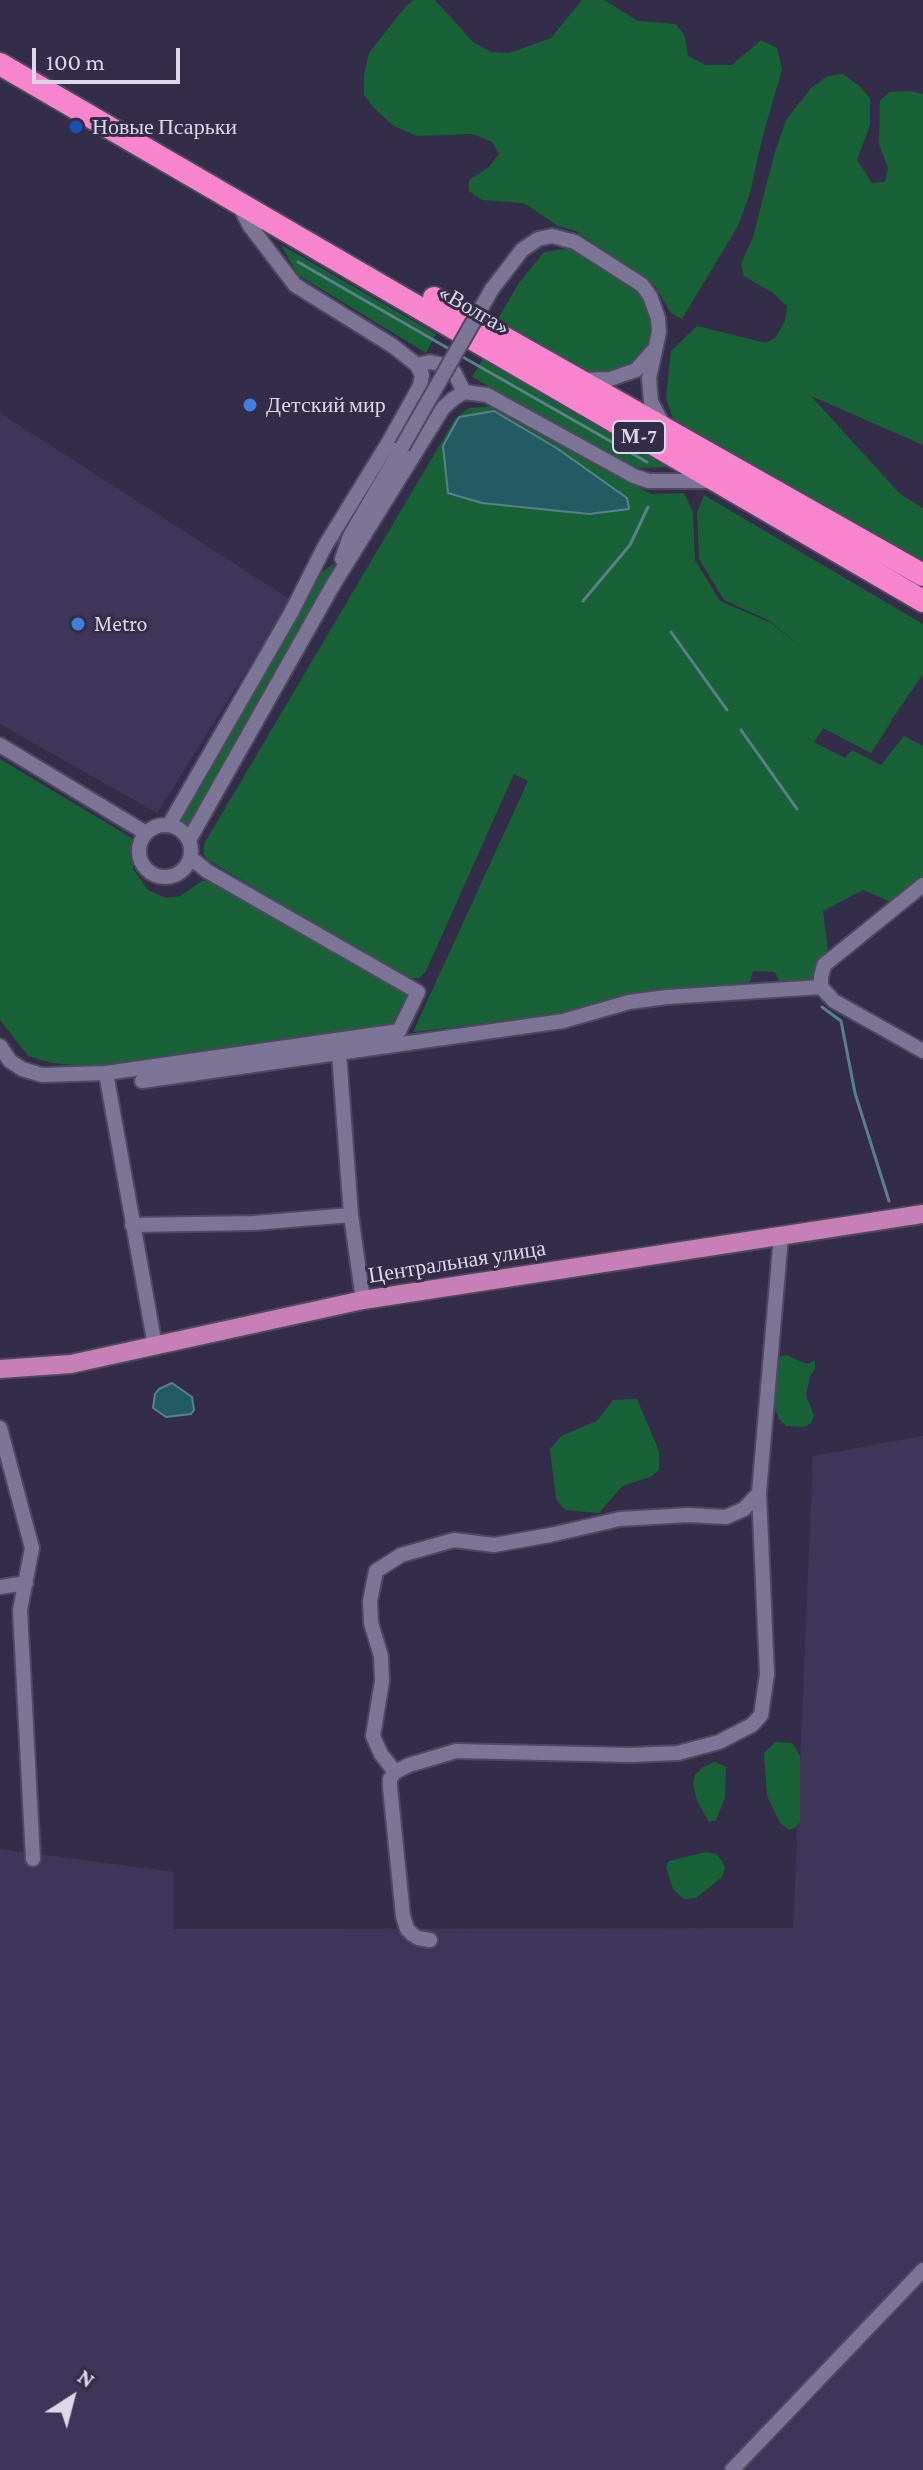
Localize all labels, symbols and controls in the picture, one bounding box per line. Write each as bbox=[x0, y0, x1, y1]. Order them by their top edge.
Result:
scale bar bbox=[36, 32, 184, 82]
text: 100 m bbox=[46, 48, 105, 75]
place label: Новые Псарьки bbox=[92, 114, 237, 140]
marker: Новые Псарьки bbox=[67, 118, 85, 136]
street label: «Волга» bbox=[433, 279, 515, 341]
place label: Детский мир bbox=[266, 392, 386, 418]
marker: Детский мир bbox=[241, 396, 259, 414]
road number: М-7 bbox=[613, 421, 665, 453]
place label: Metro bbox=[94, 611, 147, 637]
marker: Metro bbox=[69, 615, 87, 633]
street label: Центральная улица bbox=[366, 1235, 548, 1289]
north arrow bbox=[32, 2358, 112, 2438]
text: N bbox=[73, 2364, 100, 2393]

